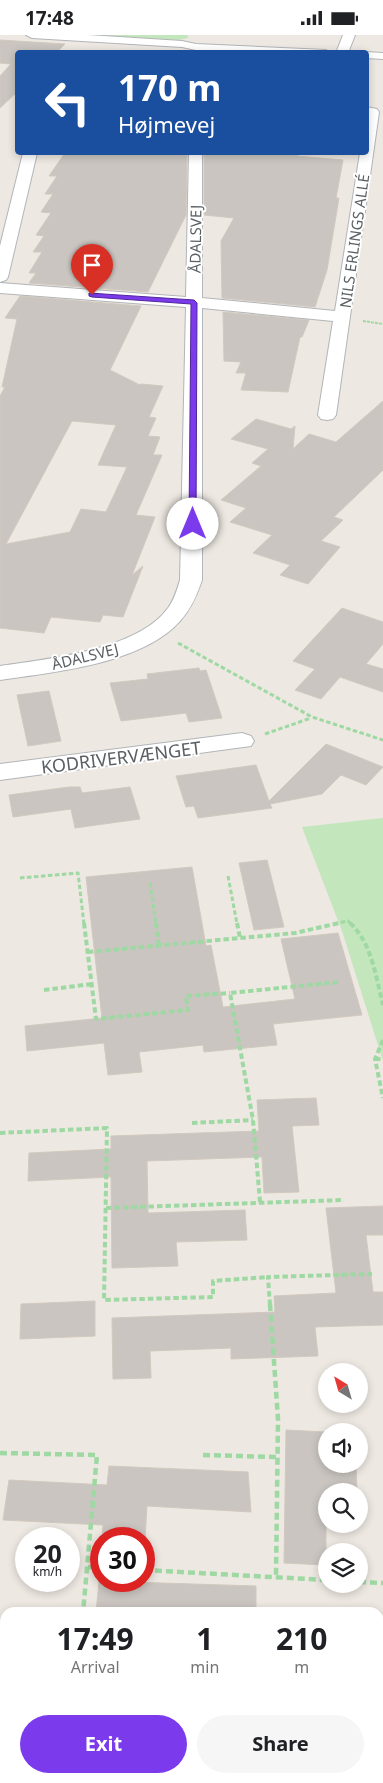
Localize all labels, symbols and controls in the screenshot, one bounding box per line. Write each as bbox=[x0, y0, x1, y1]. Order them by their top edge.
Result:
text: 17:48 bbox=[25, 5, 74, 31]
text: 170 m bbox=[118, 64, 221, 111]
icon: left bbox=[35, 70, 100, 135]
text: Højmevej bbox=[118, 109, 215, 139]
street label: NILS ERLINGS ALLÉ bbox=[335, 173, 373, 309]
street label: ÅDALSVEJ bbox=[184, 205, 206, 273]
pin bbox=[71, 244, 113, 295]
icon: arrive bbox=[78, 251, 106, 279]
position arrow bbox=[166, 497, 218, 549]
street label: ÅDALSVEJ bbox=[49, 638, 121, 674]
street label: KODRIVERVÆNGET bbox=[40, 735, 202, 779]
north arrow bbox=[318, 1363, 368, 1413]
map controls bbox=[318, 1363, 368, 1593]
button: sound bbox=[318, 1423, 368, 1473]
button: search bbox=[318, 1483, 368, 1533]
speed limit sign: 30 bbox=[90, 1527, 155, 1592]
text: 20 bbox=[33, 1536, 62, 1570]
button: layers bbox=[318, 1543, 368, 1593]
text: km/h bbox=[33, 1563, 62, 1580]
text: 17:49 bbox=[57, 1618, 134, 1659]
text: 1 bbox=[196, 1618, 213, 1659]
text: 210 bbox=[276, 1618, 327, 1659]
text: Arrival bbox=[71, 1656, 120, 1678]
text: min bbox=[190, 1656, 219, 1678]
text: m bbox=[294, 1656, 309, 1678]
button: Exit bbox=[20, 1715, 187, 1773]
button: Share bbox=[197, 1715, 364, 1773]

